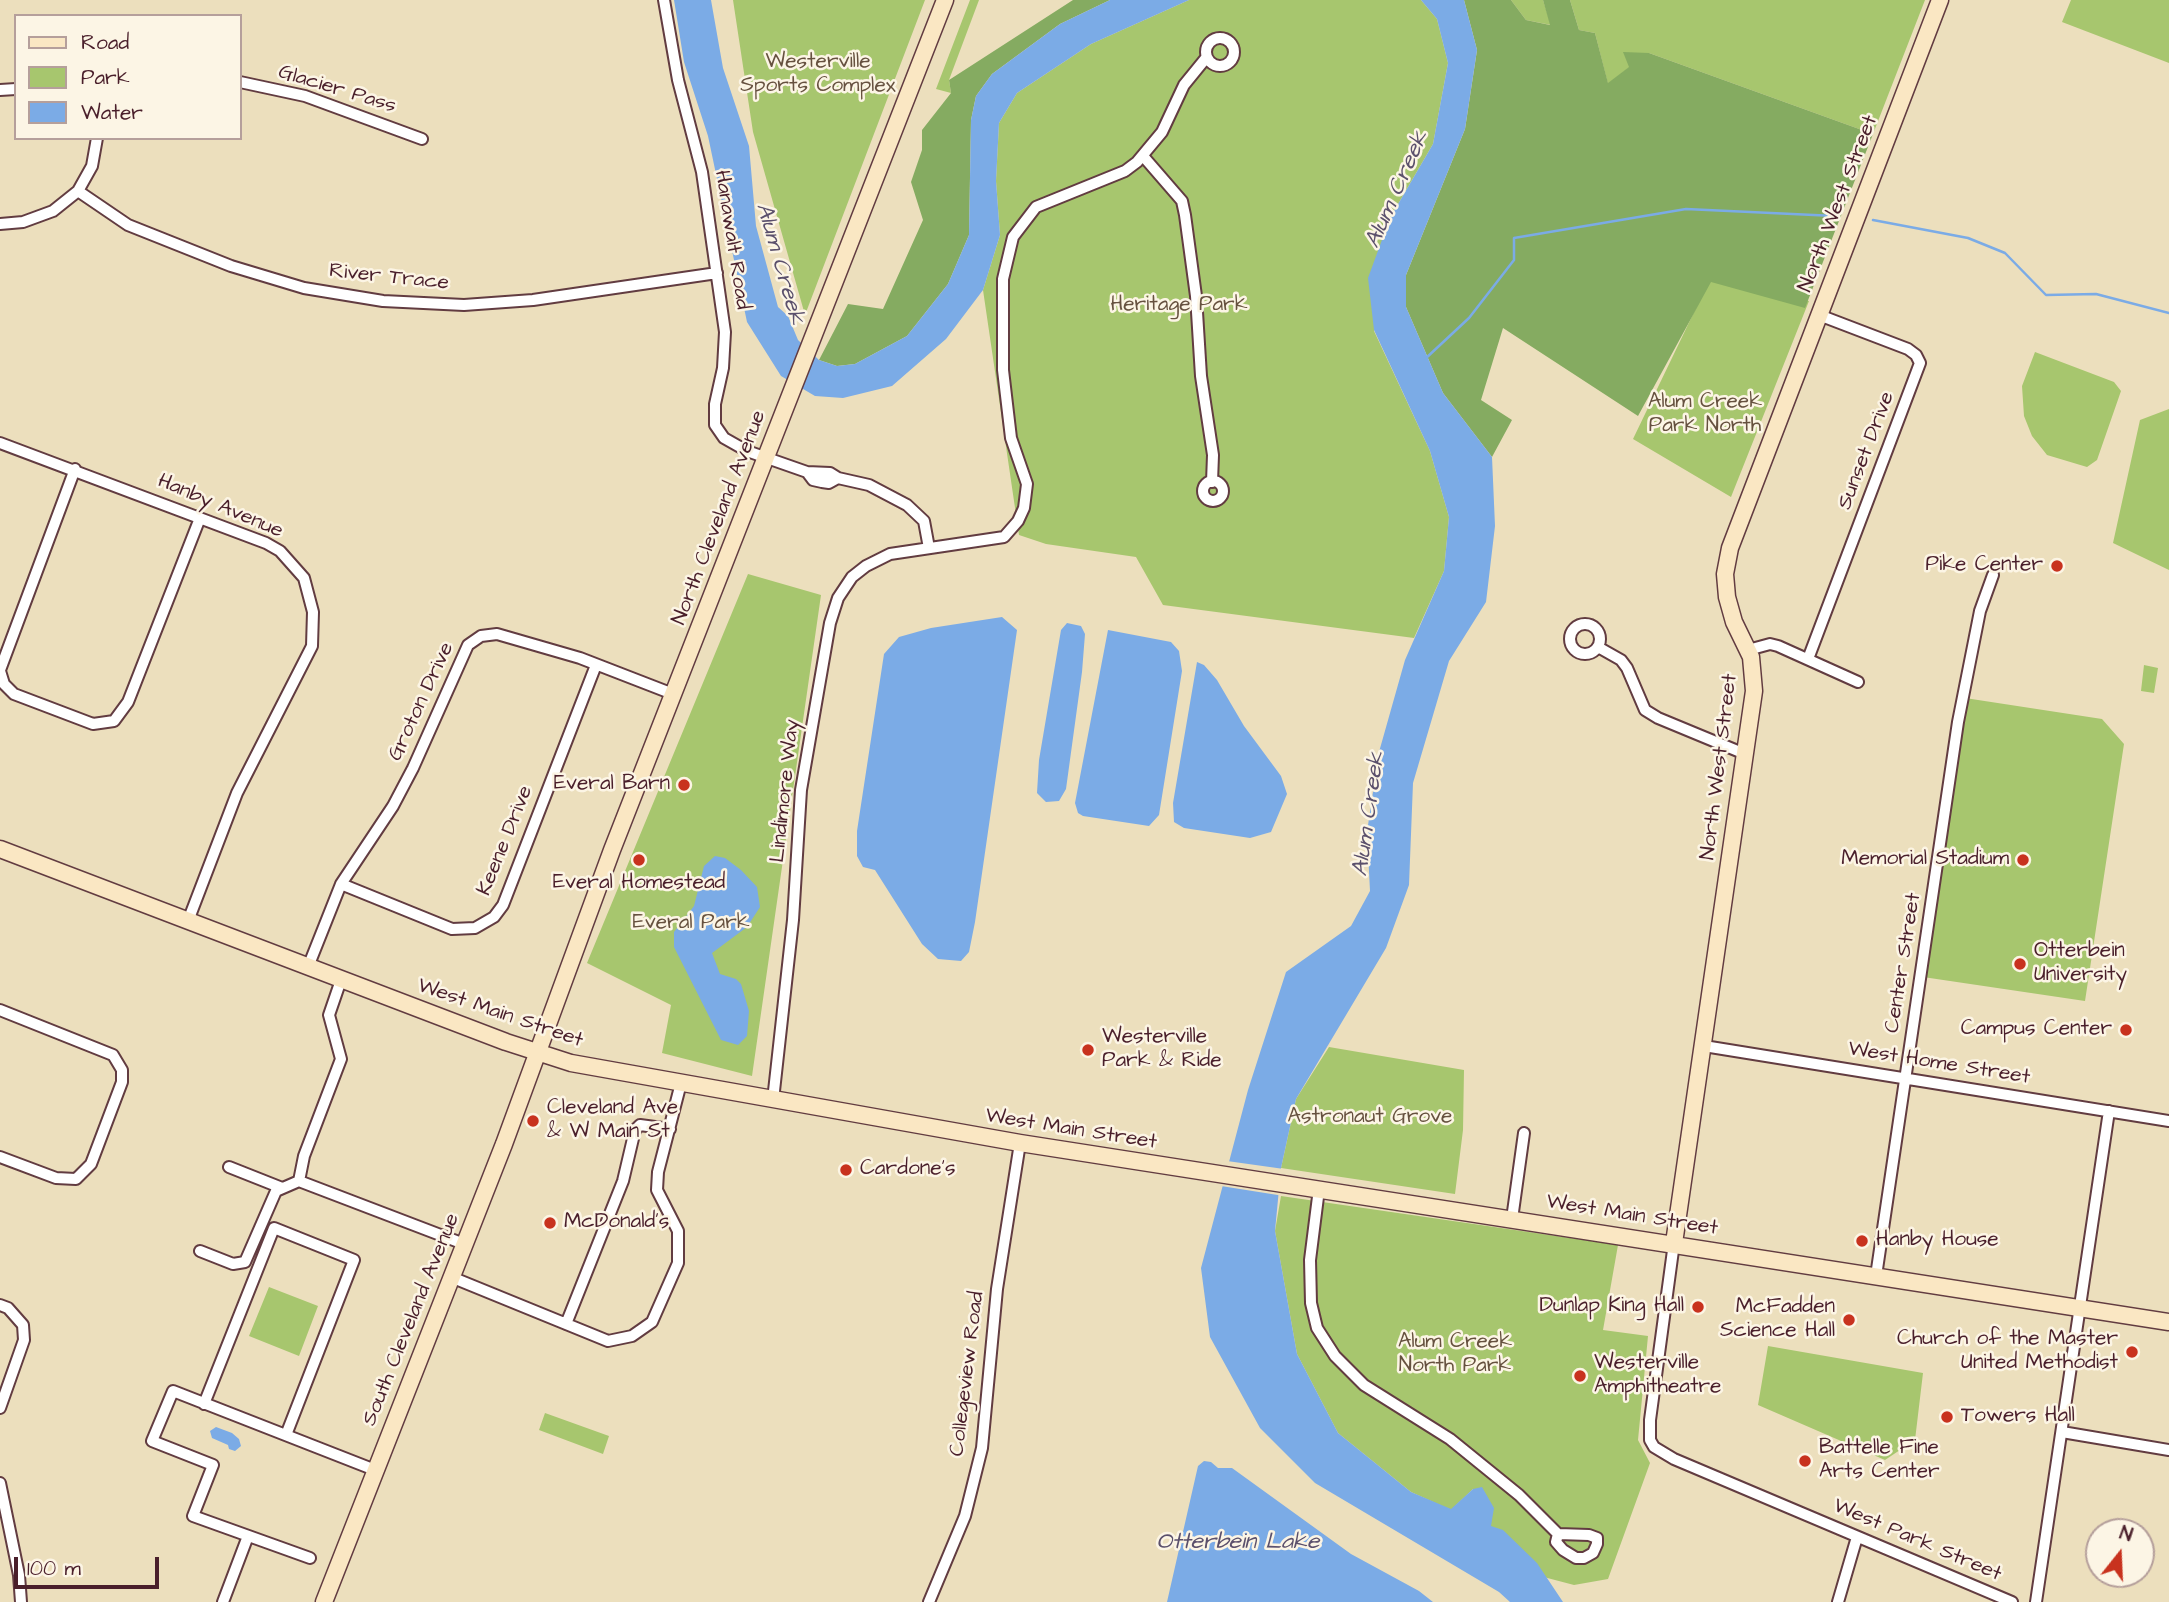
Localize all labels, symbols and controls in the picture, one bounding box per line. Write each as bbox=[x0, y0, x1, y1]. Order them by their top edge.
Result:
legend bbox=[14, 14, 242, 140]
text: Road bbox=[81, 28, 129, 57]
park label: Westerville Sports Complex bbox=[740, 50, 896, 100]
street label: Glacier Pass bbox=[275, 60, 399, 120]
text: Park bbox=[81, 63, 130, 92]
text: Water bbox=[81, 98, 143, 127]
street label: North West Street bbox=[1794, 112, 1884, 296]
water label: Alum Creek bbox=[1360, 127, 1436, 253]
street label: Hanawalt Road bbox=[708, 169, 754, 311]
water label: Alum Creek bbox=[748, 200, 810, 328]
street label: River Trace bbox=[328, 259, 450, 297]
park label: Heritage Park bbox=[1110, 293, 1248, 319]
street label: Sunset Drive bbox=[1833, 389, 1901, 513]
park label: Alum Creek Park North bbox=[1648, 390, 1762, 440]
street label: North Cleveland Avenue bbox=[667, 407, 773, 629]
street label: Hanby Avenue bbox=[153, 469, 287, 545]
place label: Pike Center bbox=[1926, 553, 2043, 579]
marker: Pike Center bbox=[2049, 558, 2065, 574]
street label: Groton Drive bbox=[384, 639, 460, 765]
street label: North West Street bbox=[1696, 673, 1744, 861]
street label: Lindimore Way bbox=[766, 718, 806, 864]
water label: Alum Creek bbox=[1348, 750, 1392, 878]
place label: Everal Barn bbox=[554, 772, 670, 798]
marker: Everal Barn bbox=[676, 777, 692, 793]
street label: Keene Drive bbox=[473, 782, 539, 900]
place label: Memorial Stadium bbox=[1841, 847, 2009, 873]
marker: Everal Homestead bbox=[631, 852, 647, 868]
marker: Memorial Stadium bbox=[2015, 852, 2031, 868]
place label: Everal Homestead bbox=[553, 871, 725, 897]
street label: Center Street bbox=[1880, 891, 1928, 1035]
park label: Everal Park bbox=[632, 911, 750, 937]
place label: Otterbein University bbox=[2034, 939, 2127, 989]
marker: Otterbein University bbox=[2012, 956, 2028, 972]
street label: West Main Street bbox=[414, 974, 586, 1054]
place label: Campus Center bbox=[1961, 1017, 2112, 1043]
marker: Campus Center bbox=[2118, 1022, 2134, 1038]
place label: Westerville Park & Ride bbox=[1102, 1025, 1222, 1075]
street label: West Home Street bbox=[1846, 1037, 2032, 1091]
marker: Westerville Park & Ride bbox=[1080, 1042, 1096, 1058]
place label: Cleveland Ave & W Main St bbox=[547, 1096, 678, 1146]
street label: West Main Street bbox=[983, 1104, 1159, 1156]
park label: Astronaut Grove bbox=[1288, 1105, 1452, 1131]
marker: Cleveland Ave & W Main St bbox=[525, 1113, 541, 1129]
place label: Cardone's bbox=[860, 1157, 956, 1183]
marker: Cardone's bbox=[838, 1162, 854, 1178]
street label: West Main Street bbox=[1544, 1190, 1720, 1242]
street label: South Cleveland Avenue bbox=[358, 1210, 466, 1430]
place label: McDonald's bbox=[564, 1210, 669, 1236]
marker: McDonald's bbox=[542, 1215, 558, 1231]
place label: Hanby House bbox=[1876, 1228, 1999, 1254]
marker: Hanby House bbox=[1854, 1233, 1870, 1249]
street label: Collegeview Road bbox=[945, 1290, 991, 1458]
place label: Dunlap King Hall bbox=[1540, 1294, 1684, 1320]
place label: McFadden Science Hall bbox=[1720, 1295, 1835, 1345]
marker: Dunlap King Hall bbox=[1690, 1299, 1706, 1315]
marker: McFadden Science Hall bbox=[1841, 1312, 1857, 1328]
place label: Church of the Master United Methodist bbox=[1897, 1327, 2118, 1377]
park label: Alum Creek North Park bbox=[1398, 1330, 1512, 1380]
marker: Church of the Master United Methodist bbox=[2124, 1344, 2140, 1360]
place label: Westerville Amphitheatre bbox=[1594, 1351, 1721, 1401]
marker: Westerville Amphitheatre bbox=[1572, 1368, 1588, 1384]
place label: Towers Hall bbox=[1961, 1404, 2075, 1430]
marker: Towers Hall bbox=[1939, 1409, 1955, 1425]
place label: Battelle Fine Arts Center bbox=[1819, 1436, 1940, 1486]
marker: Battelle Fine Arts Center bbox=[1797, 1453, 1813, 1469]
street label: West Park Street bbox=[1829, 1494, 2005, 1588]
north arrow bbox=[2085, 1518, 2155, 1588]
text: N bbox=[2116, 1520, 2136, 1549]
water label: Otterbein Lake bbox=[1157, 1529, 1319, 1557]
scale bar bbox=[18, 1542, 163, 1586]
text: 100 m bbox=[27, 1554, 81, 1583]

